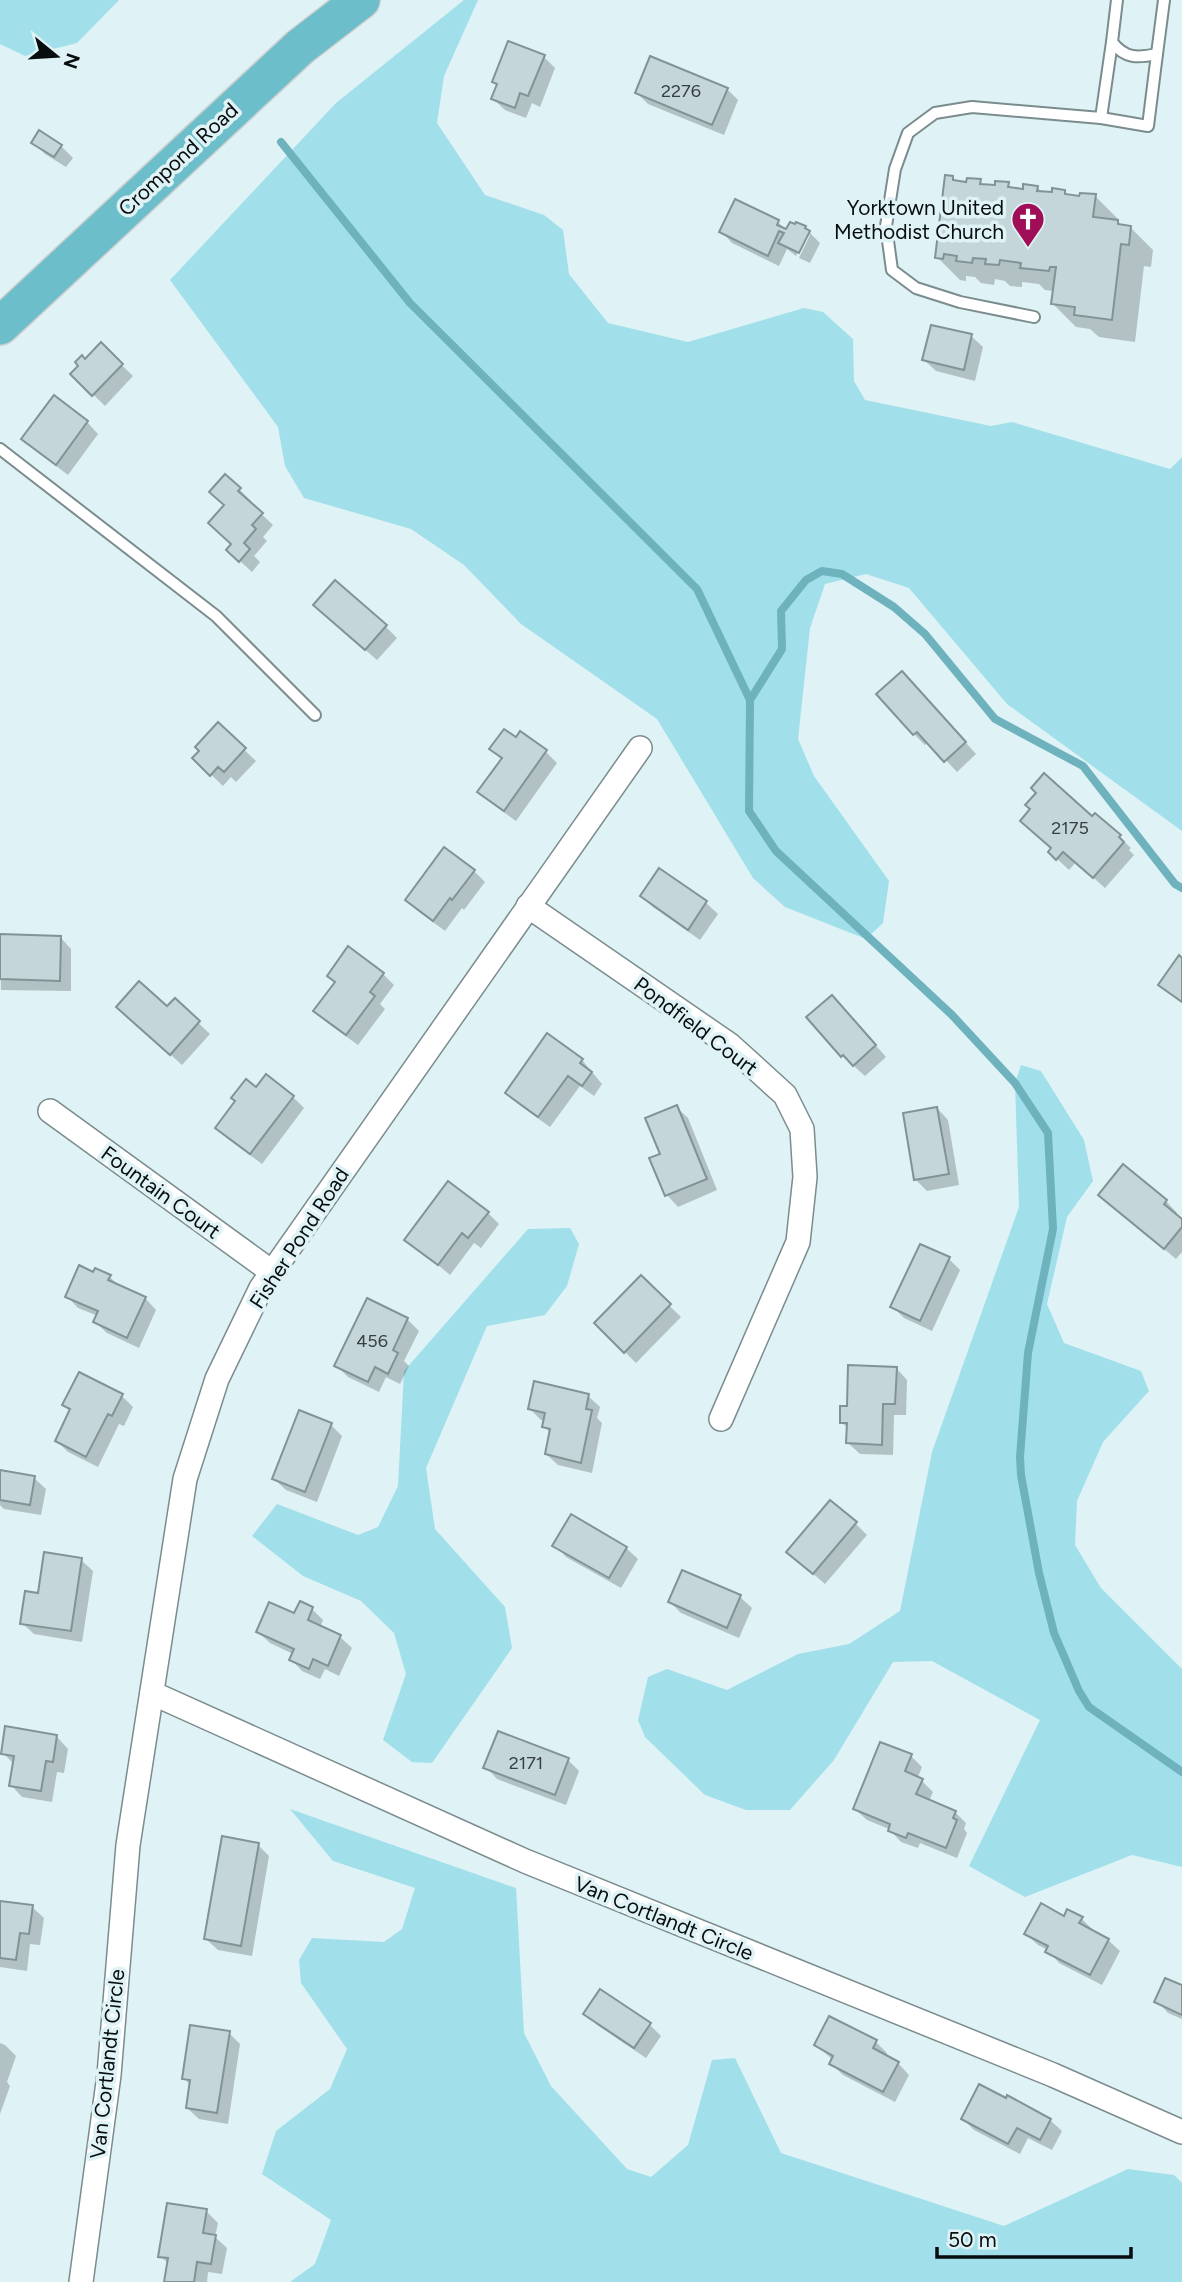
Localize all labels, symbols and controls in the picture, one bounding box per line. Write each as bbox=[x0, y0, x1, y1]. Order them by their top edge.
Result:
north arrow bbox=[21, 21, 91, 91]
text: N bbox=[58, 51, 85, 72]
house number: 2276 bbox=[661, 80, 701, 102]
street label: Crompond Road bbox=[113, 97, 243, 221]
place label: Yorktown United Methodist Church bbox=[834, 195, 1004, 244]
church icon: Yorktown United Methodist Church bbox=[1009, 200, 1047, 249]
house number: 2175 bbox=[1051, 817, 1089, 839]
street label: Pondfield Court bbox=[629, 971, 763, 1081]
street label: Fountain Court bbox=[96, 1140, 226, 1244]
street label: Fisher Pond Road bbox=[244, 1163, 354, 1313]
house number: 456 bbox=[356, 1330, 388, 1352]
house number: 2171 bbox=[509, 1752, 543, 1774]
street label: Van Cortlandt Circle bbox=[571, 1871, 757, 1965]
street label: Van Cortlandt Circle bbox=[85, 1968, 129, 2160]
scale bar bbox=[937, 2216, 1131, 2260]
text: 50 m bbox=[948, 2227, 997, 2252]

